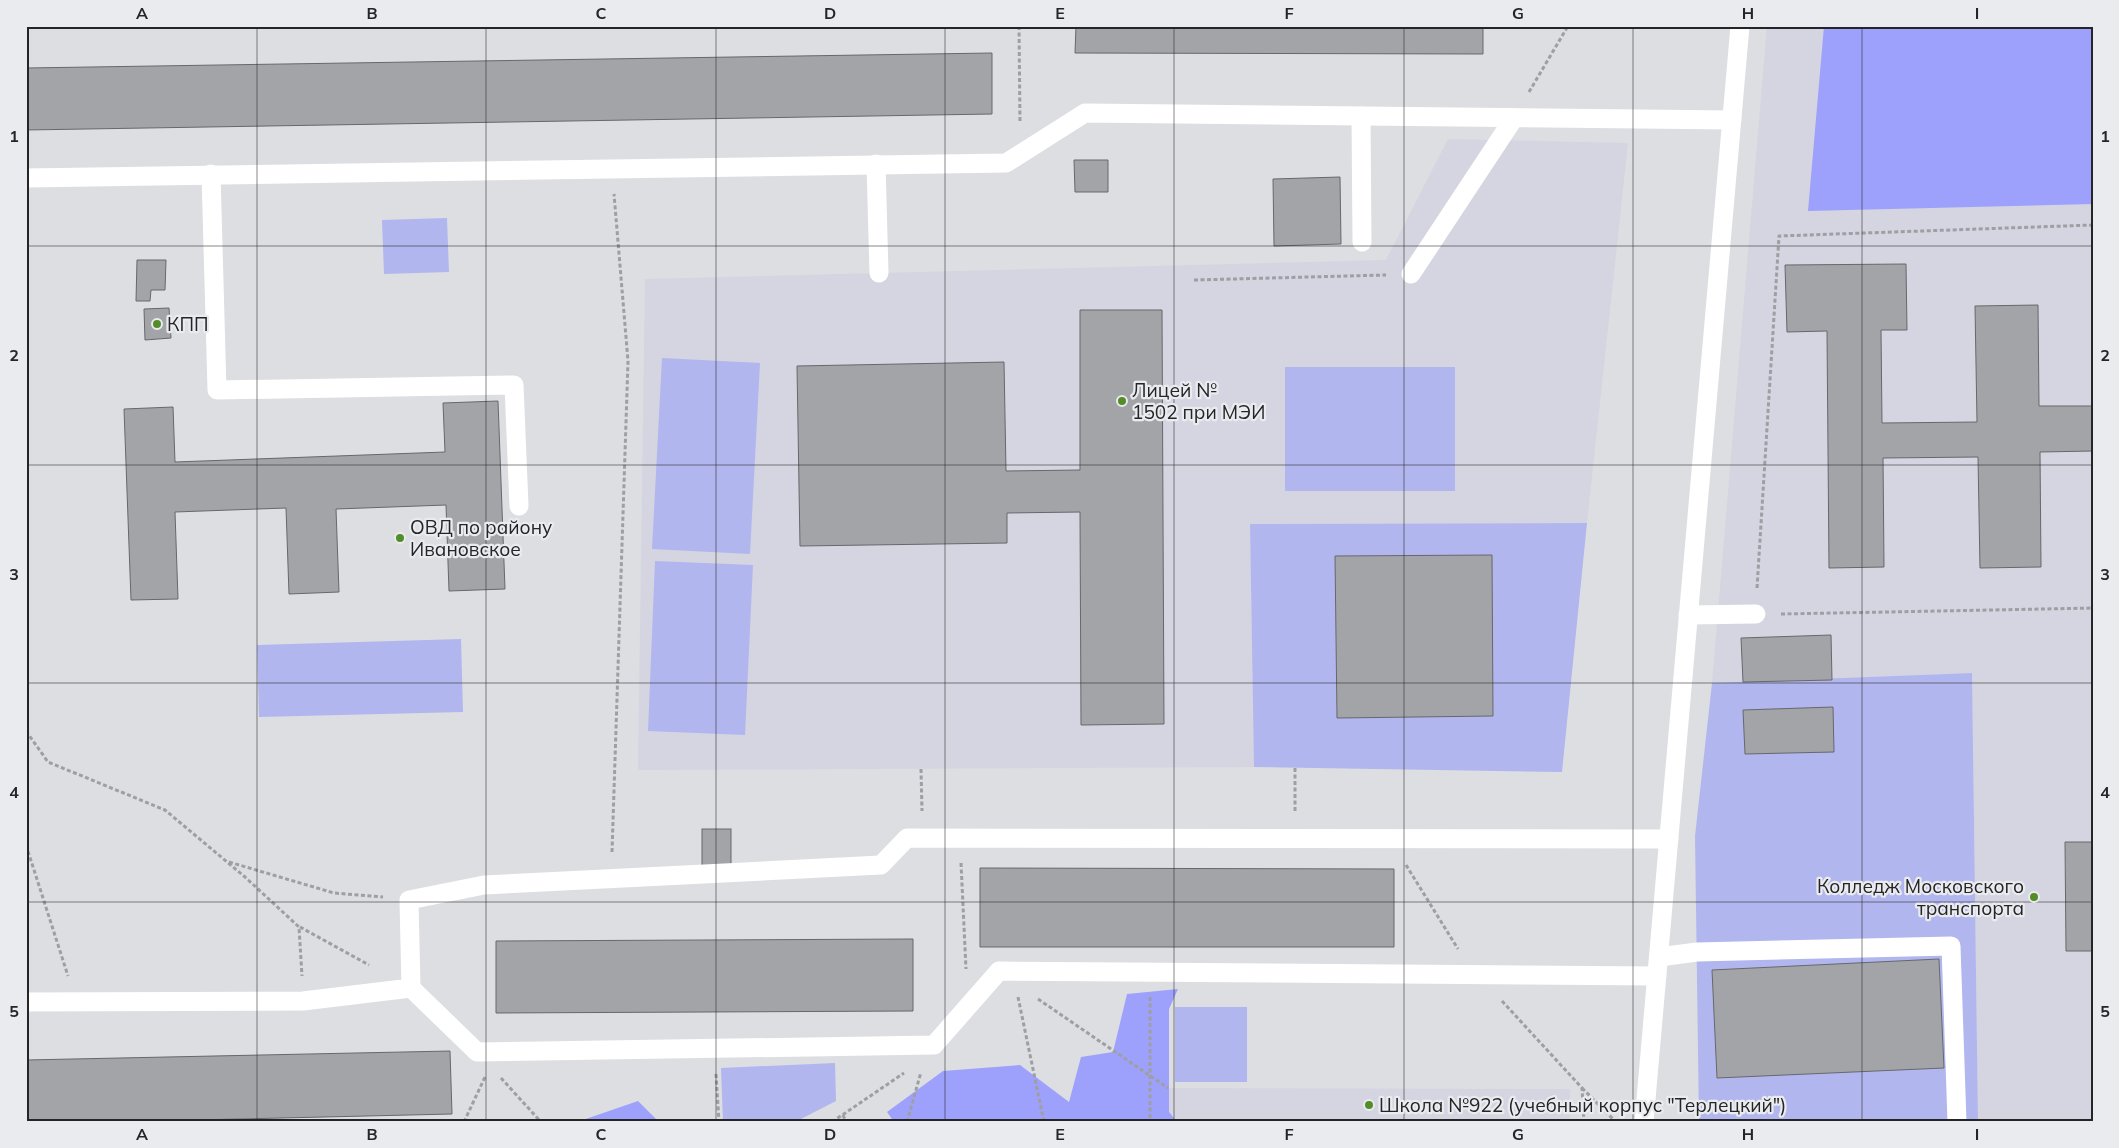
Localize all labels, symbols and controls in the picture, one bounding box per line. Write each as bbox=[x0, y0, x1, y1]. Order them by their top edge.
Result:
text: A bbox=[136, 3, 148, 23]
text: B bbox=[366, 3, 378, 23]
text: C bbox=[596, 3, 607, 23]
text: D bbox=[824, 3, 836, 23]
text: E bbox=[1055, 3, 1065, 23]
text: F bbox=[1284, 3, 1294, 23]
text: G bbox=[1512, 3, 1524, 23]
text: H bbox=[1742, 3, 1754, 23]
text: I bbox=[1975, 3, 1979, 23]
text: 1 bbox=[9, 126, 19, 146]
text: 1 bbox=[2100, 126, 2110, 146]
place label: КПП bbox=[167, 312, 209, 336]
marker: КПП bbox=[151, 318, 163, 330]
text: 2 bbox=[9, 345, 19, 365]
text: 2 bbox=[2100, 345, 2110, 365]
place label: Лицей № 1502 при МЭИ bbox=[1132, 378, 1265, 424]
marker: Лицей № 1502 при МЭИ bbox=[1116, 395, 1128, 407]
place label: ОВД по району Ивановское bbox=[410, 515, 552, 561]
marker: ОВД по району Ивановское bbox=[394, 532, 406, 544]
text: 3 bbox=[9, 564, 19, 584]
text: 3 bbox=[2100, 564, 2110, 584]
text: 4 bbox=[9, 782, 19, 802]
text: 4 bbox=[2100, 782, 2110, 802]
place label: Колледж Московского транспорта bbox=[1817, 874, 2024, 920]
marker: Колледж Московского транспорта bbox=[2028, 891, 2040, 903]
text: 5 bbox=[9, 1001, 19, 1021]
text: 5 bbox=[2100, 1001, 2110, 1021]
place label: Школа №922 (учебный корпус "Терлецкий") bbox=[1379, 1093, 1786, 1117]
marker: Школа №922 (учебный корпус "Терлецкий") bbox=[1363, 1099, 1375, 1111]
text: A bbox=[136, 1124, 148, 1144]
text: B bbox=[366, 1124, 378, 1144]
text: C bbox=[596, 1124, 607, 1144]
text: D bbox=[824, 1124, 836, 1144]
text: E bbox=[1055, 1124, 1065, 1144]
text: F bbox=[1284, 1124, 1294, 1144]
text: G bbox=[1512, 1124, 1524, 1144]
text: H bbox=[1742, 1124, 1754, 1144]
text: I bbox=[1975, 1124, 1979, 1144]

